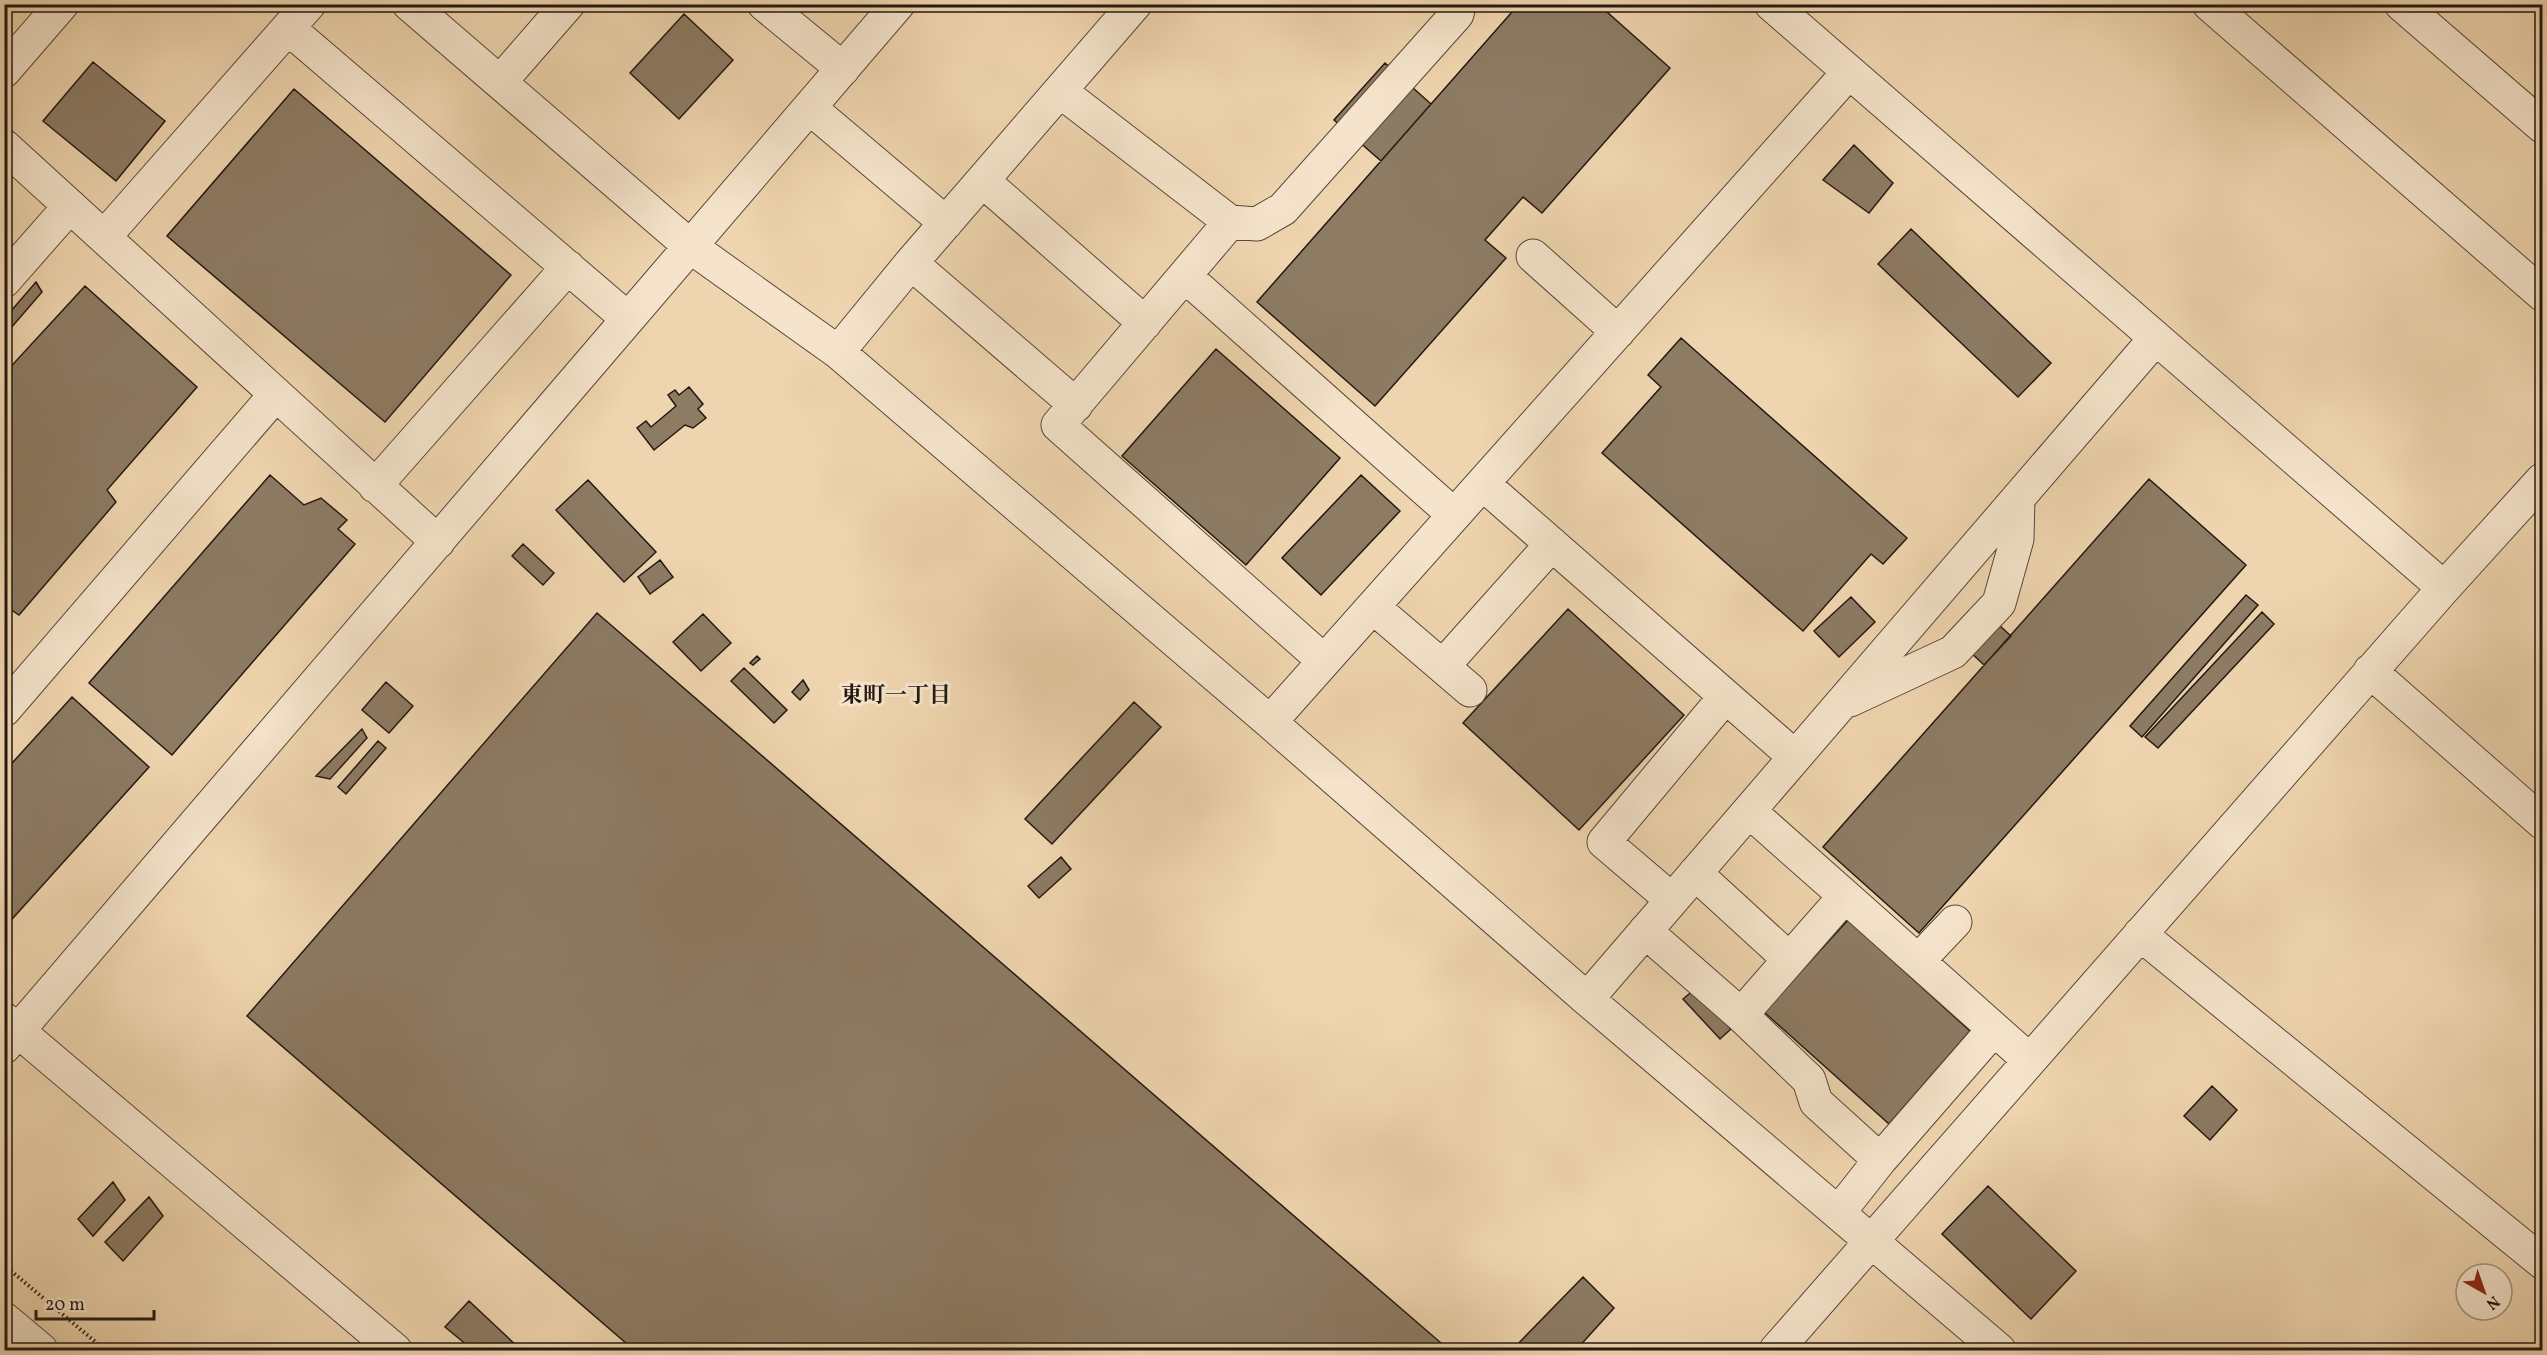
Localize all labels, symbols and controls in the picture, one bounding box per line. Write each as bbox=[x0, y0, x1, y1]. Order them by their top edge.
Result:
district label: 東町一丁目 bbox=[841, 681, 951, 712]
north arrow bbox=[2454, 1262, 2514, 1322]
scale bar bbox=[36, 1283, 154, 1321]
text: N bbox=[2481, 1290, 2504, 1314]
text: 20 m bbox=[45, 1293, 85, 1318]

